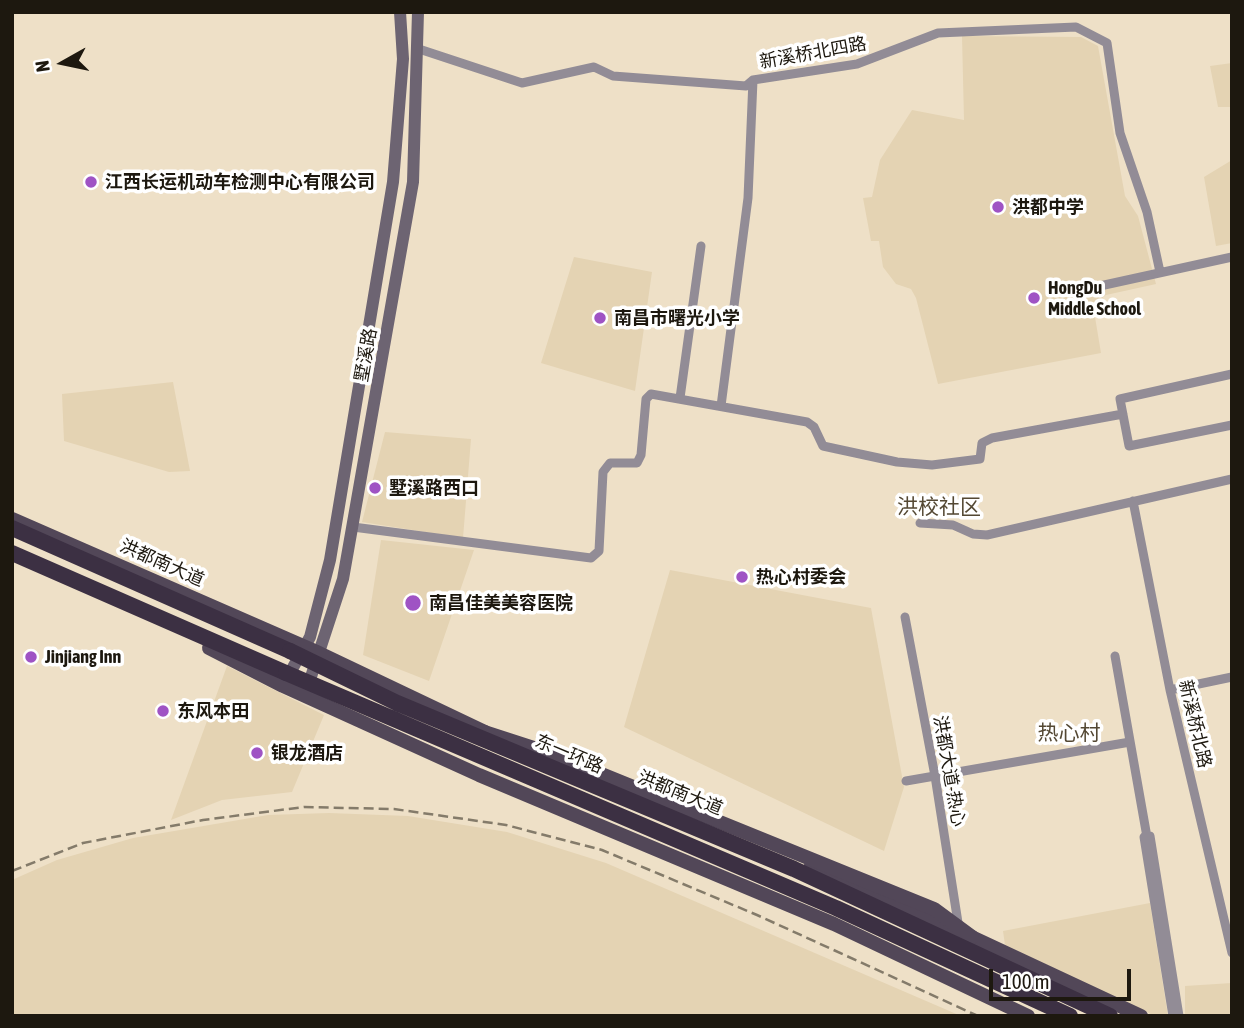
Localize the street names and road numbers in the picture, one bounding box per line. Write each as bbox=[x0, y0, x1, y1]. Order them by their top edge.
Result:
street label: 新溪桥北四路 bbox=[758, 33, 868, 73]
street label: 墅溪路 bbox=[351, 327, 381, 383]
street label: 洪都南大道 bbox=[116, 535, 208, 591]
street label: 新溪桥北路 bbox=[1174, 678, 1216, 770]
street label: 洪都大道-热心 bbox=[929, 714, 969, 828]
street label: 东一环路 bbox=[532, 730, 606, 778]
street label: 洪都南大道 bbox=[634, 766, 726, 820]

